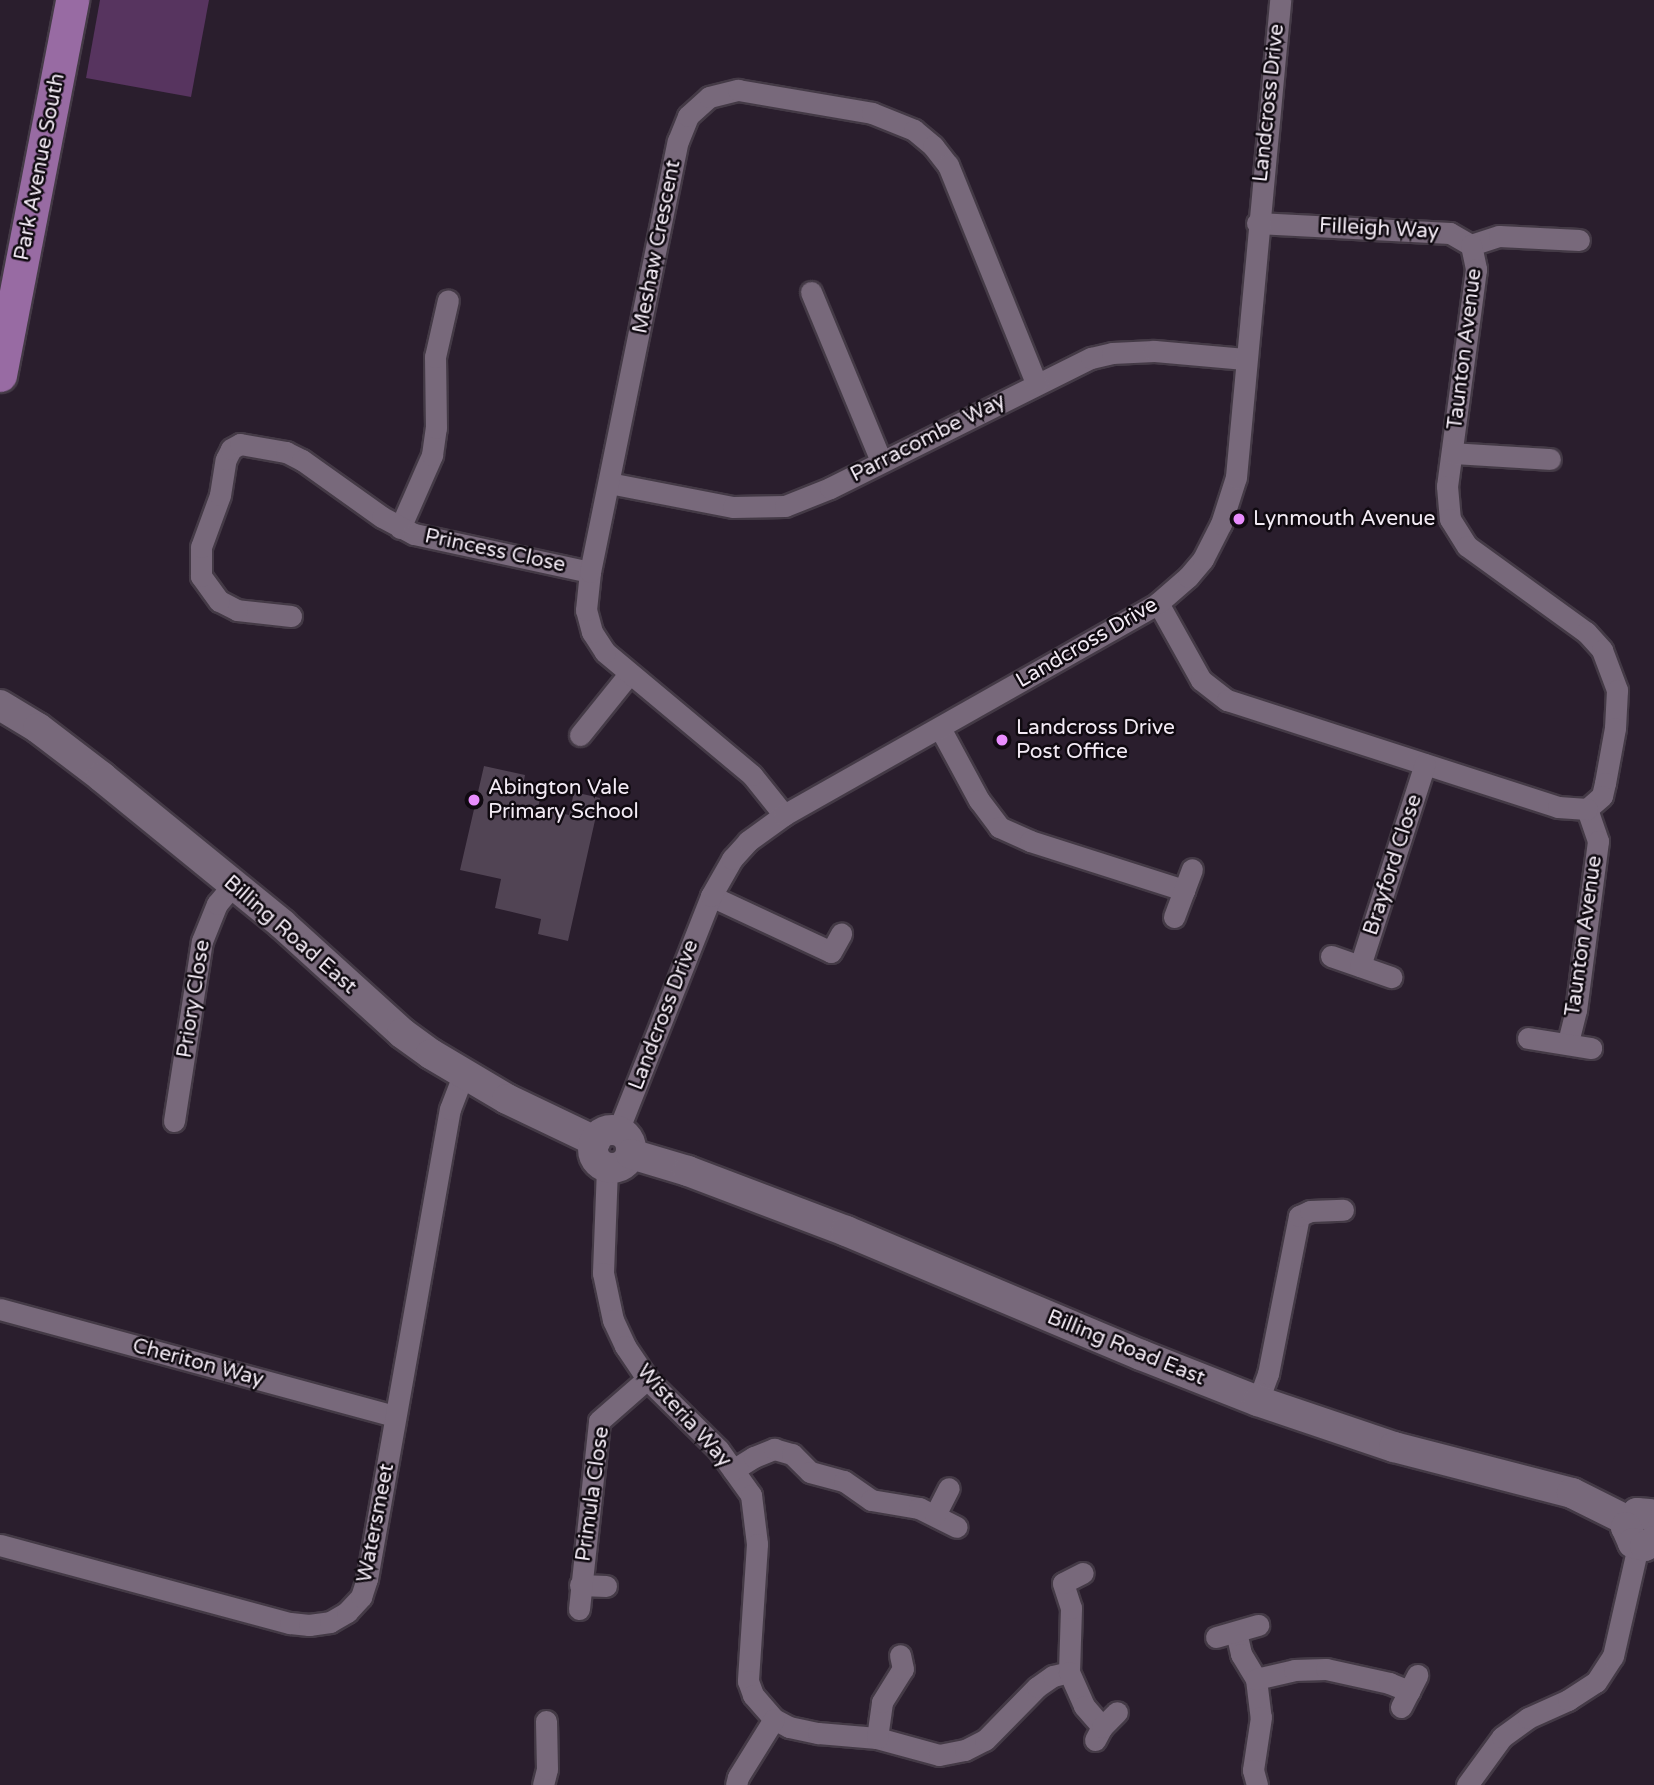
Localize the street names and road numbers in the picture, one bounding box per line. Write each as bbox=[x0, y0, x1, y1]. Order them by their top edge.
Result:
street label: Landcross Drive bbox=[1248, 23, 1290, 183]
street label: Park Avenue South bbox=[9, 71, 71, 263]
street label: Meshaw Crescent bbox=[628, 158, 686, 336]
street label: Filleigh Way bbox=[1318, 213, 1440, 245]
street label: Taunton Avenue bbox=[1443, 267, 1487, 431]
street label: Parracombe Way bbox=[846, 388, 1010, 488]
street label: Princess Close bbox=[422, 524, 568, 578]
street label: Landcross Drive bbox=[1012, 592, 1162, 694]
street label: Brayford Close bbox=[1358, 791, 1428, 939]
street label: Taunton Avenue bbox=[1560, 854, 1608, 1018]
street label: Billing Road East bbox=[218, 870, 362, 1000]
street label: Landcross Drive bbox=[624, 936, 704, 1094]
street label: Priory Close bbox=[172, 938, 216, 1060]
street label: Billing Road East bbox=[1043, 1305, 1209, 1391]
street label: Cheriton Way bbox=[130, 1333, 266, 1393]
street label: Wisteria Way bbox=[631, 1359, 737, 1473]
street label: Primula Close bbox=[571, 1425, 615, 1563]
street label: Watersmeet bbox=[352, 1461, 400, 1585]

